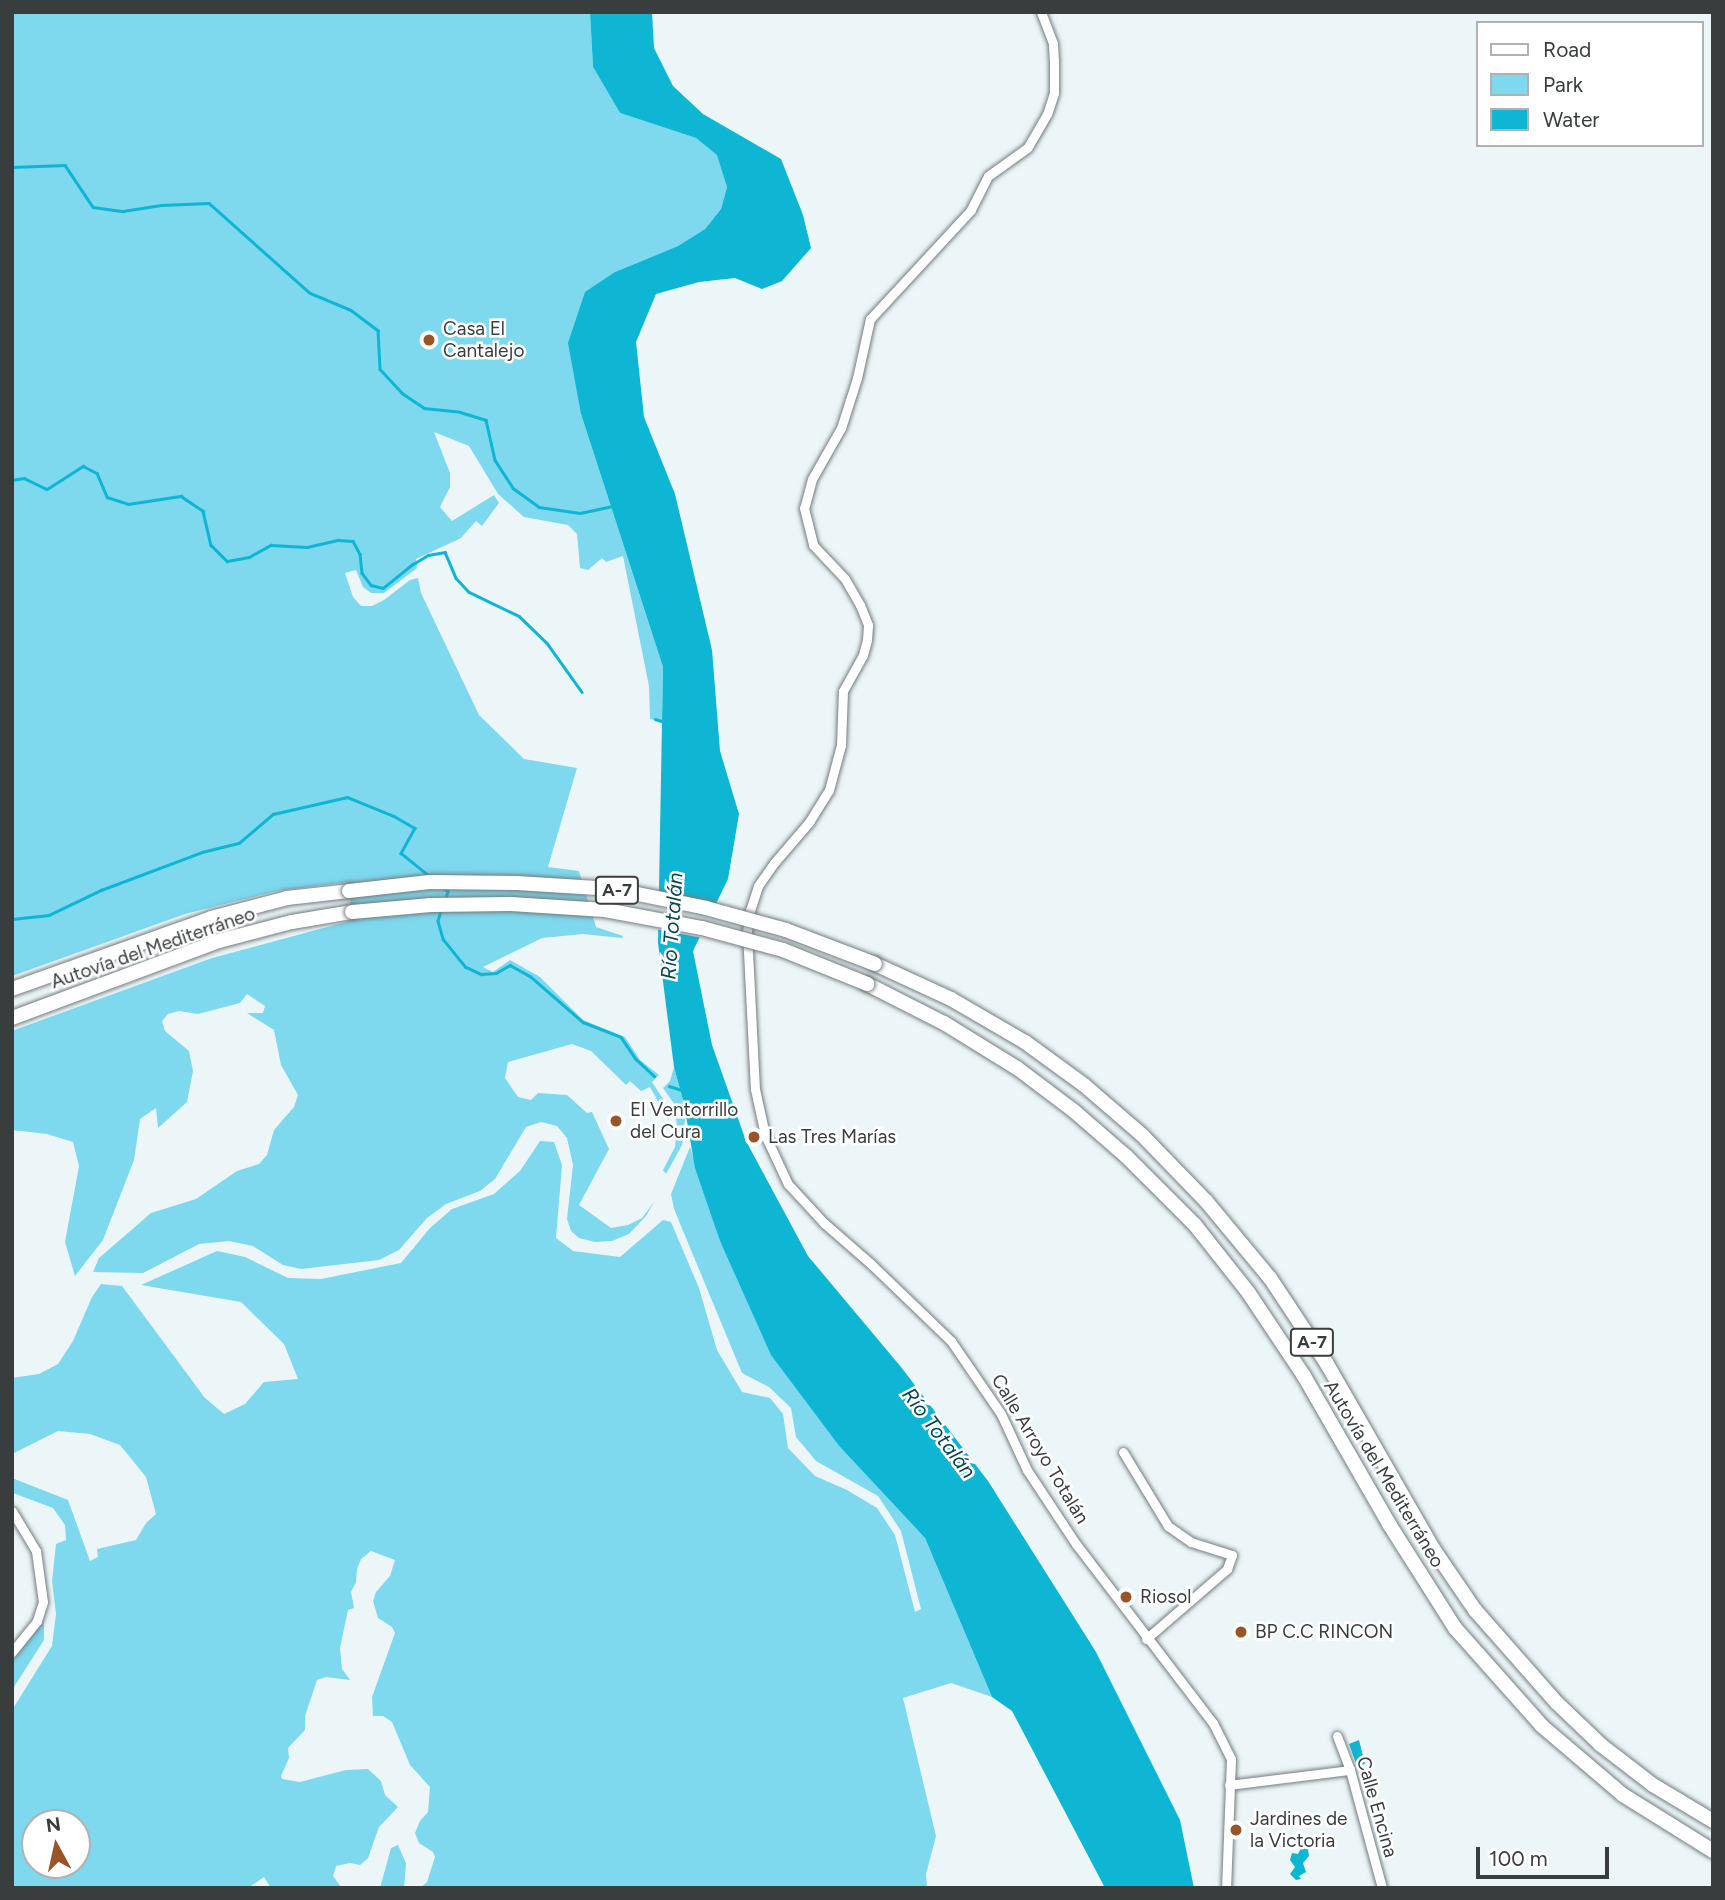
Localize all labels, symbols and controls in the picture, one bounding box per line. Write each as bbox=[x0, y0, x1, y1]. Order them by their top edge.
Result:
legend bbox=[1476, 21, 1704, 147]
text: Road bbox=[1543, 37, 1591, 62]
text: Park bbox=[1543, 72, 1583, 97]
text: Water bbox=[1543, 107, 1599, 132]
place label: Casa El Cantalejo bbox=[443, 318, 525, 362]
marker: Casa El Cantalejo bbox=[421, 332, 437, 348]
water label: Río Totalán bbox=[656, 872, 688, 980]
road number: A-7 bbox=[594, 876, 640, 904]
street label: Autovía del Mediterráneo bbox=[48, 902, 258, 994]
place label: El Ventorrillo del Cura bbox=[630, 1099, 738, 1143]
marker: El Ventorrillo del Cura bbox=[608, 1113, 624, 1129]
place label: Las Tres Marías bbox=[768, 1126, 896, 1148]
marker: Las Tres Marías bbox=[746, 1129, 762, 1145]
road number: A-7 bbox=[1289, 1328, 1335, 1357]
street label: Calle Arroyo Totalán bbox=[986, 1370, 1094, 1528]
street label: Autovía del Mediterráneo bbox=[1319, 1376, 1449, 1572]
water label: Río Totalán bbox=[897, 1383, 981, 1483]
place label: Riosol bbox=[1140, 1586, 1191, 1608]
marker: Riosol bbox=[1118, 1589, 1134, 1605]
place label: BP C.C RINCON bbox=[1255, 1621, 1393, 1643]
marker: BP C.C RINCON bbox=[1233, 1624, 1249, 1640]
street label: Calle Encina bbox=[1352, 1754, 1402, 1860]
place label: Jardines de la Victoria bbox=[1250, 1808, 1347, 1852]
north arrow bbox=[21, 1809, 91, 1879]
text: N bbox=[44, 1812, 62, 1837]
marker: Jardines de la Victoria bbox=[1228, 1822, 1244, 1838]
scale bar bbox=[1480, 1834, 1613, 1878]
text: 100 m bbox=[1489, 1846, 1548, 1871]

